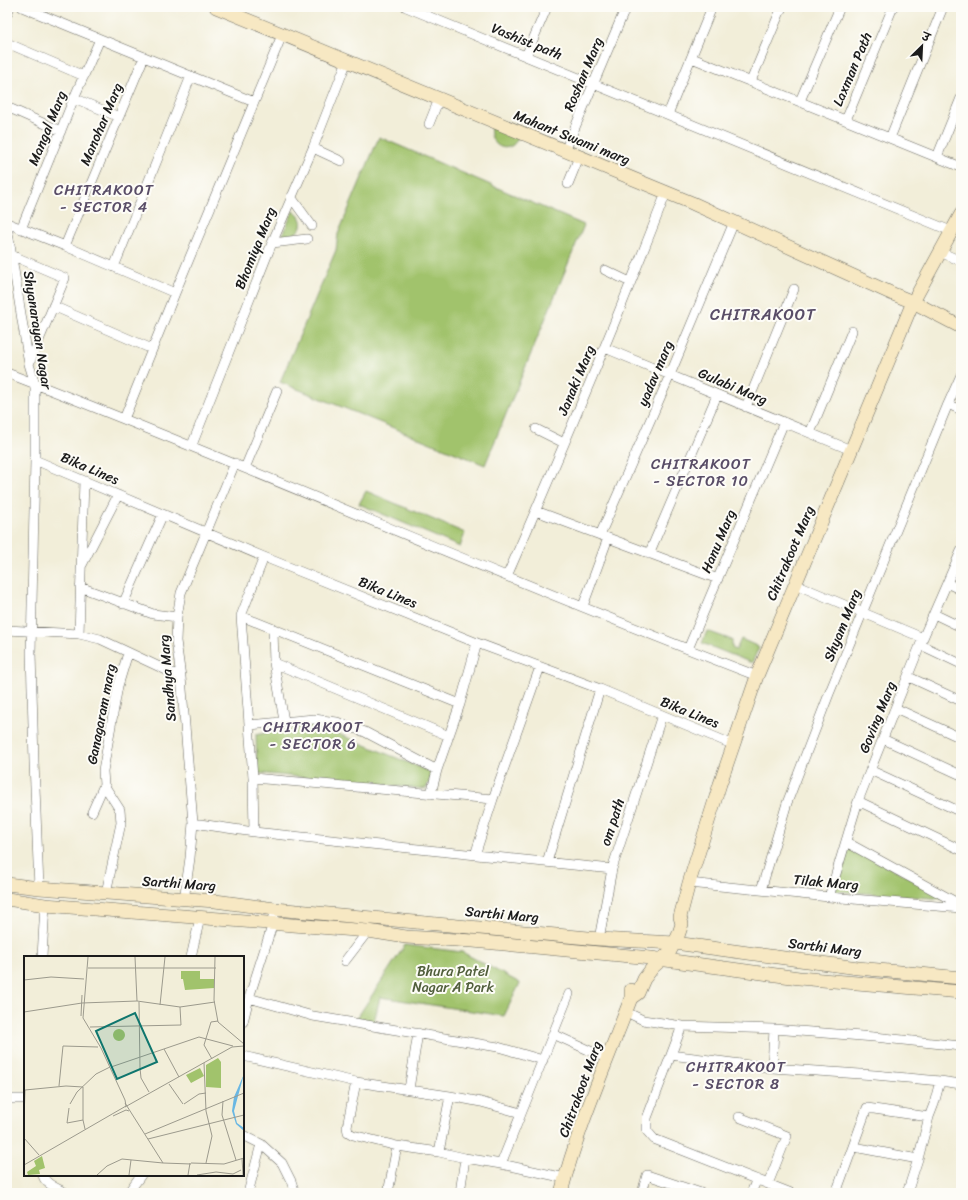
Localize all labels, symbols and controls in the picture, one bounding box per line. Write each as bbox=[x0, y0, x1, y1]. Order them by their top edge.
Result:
street label: Vashist path bbox=[487, 16, 566, 67]
north arrow bbox=[902, 26, 942, 66]
text: उ bbox=[918, 27, 935, 48]
street label: Laxman Path bbox=[826, 28, 879, 110]
street label: Roshan Marg bbox=[557, 33, 610, 115]
street label: Manohar Marg bbox=[73, 79, 130, 170]
street label: Mangal Marg bbox=[21, 87, 74, 169]
street label: Mahant Swami marg bbox=[510, 103, 634, 172]
district label: CHITRAKOOT - SECTOR 4 bbox=[54, 177, 155, 220]
street label: Bhomiya Marg bbox=[228, 203, 283, 293]
street label: Shyanarayan Nagar bbox=[16, 269, 59, 392]
district label: CHITRAKOOT bbox=[710, 300, 816, 329]
street label: yadav marg bbox=[630, 336, 681, 410]
street label: Janaki Marg bbox=[550, 341, 602, 420]
street label: Gulabi Marg bbox=[694, 361, 772, 412]
street label: Bika Lines bbox=[57, 445, 123, 492]
district label: CHITRAKOOT - SECTOR 10 bbox=[651, 451, 752, 494]
street label: Chitrakoot Marg bbox=[759, 502, 822, 605]
street label: Hanu Marg bbox=[694, 505, 743, 577]
street label: Bika Lines bbox=[355, 569, 421, 616]
street label: Shyam Marg bbox=[817, 585, 868, 665]
street label: Sandhya Marg bbox=[151, 633, 184, 723]
street label: Ganagaram marg bbox=[79, 662, 124, 767]
street label: Goving Marg bbox=[852, 677, 903, 757]
street label: Bika Lines bbox=[657, 689, 723, 736]
district label: CHITRAKOOT - SECTOR 6 bbox=[263, 714, 364, 757]
street label: om path bbox=[593, 795, 632, 849]
street label: Tilak Marg bbox=[792, 867, 860, 898]
street label: Sarthi Marg bbox=[141, 868, 217, 899]
street label: Sarthi Marg bbox=[464, 899, 540, 930]
street label: Sarthi Marg bbox=[787, 931, 863, 964]
inset map bbox=[24, 956, 244, 1176]
park label: Bhura Patel Nagar A Park bbox=[412, 959, 494, 1000]
street label: Chitrakoot Marg bbox=[551, 1037, 610, 1141]
district label: CHITRAKOOT - SECTOR 8 bbox=[686, 1054, 787, 1097]

